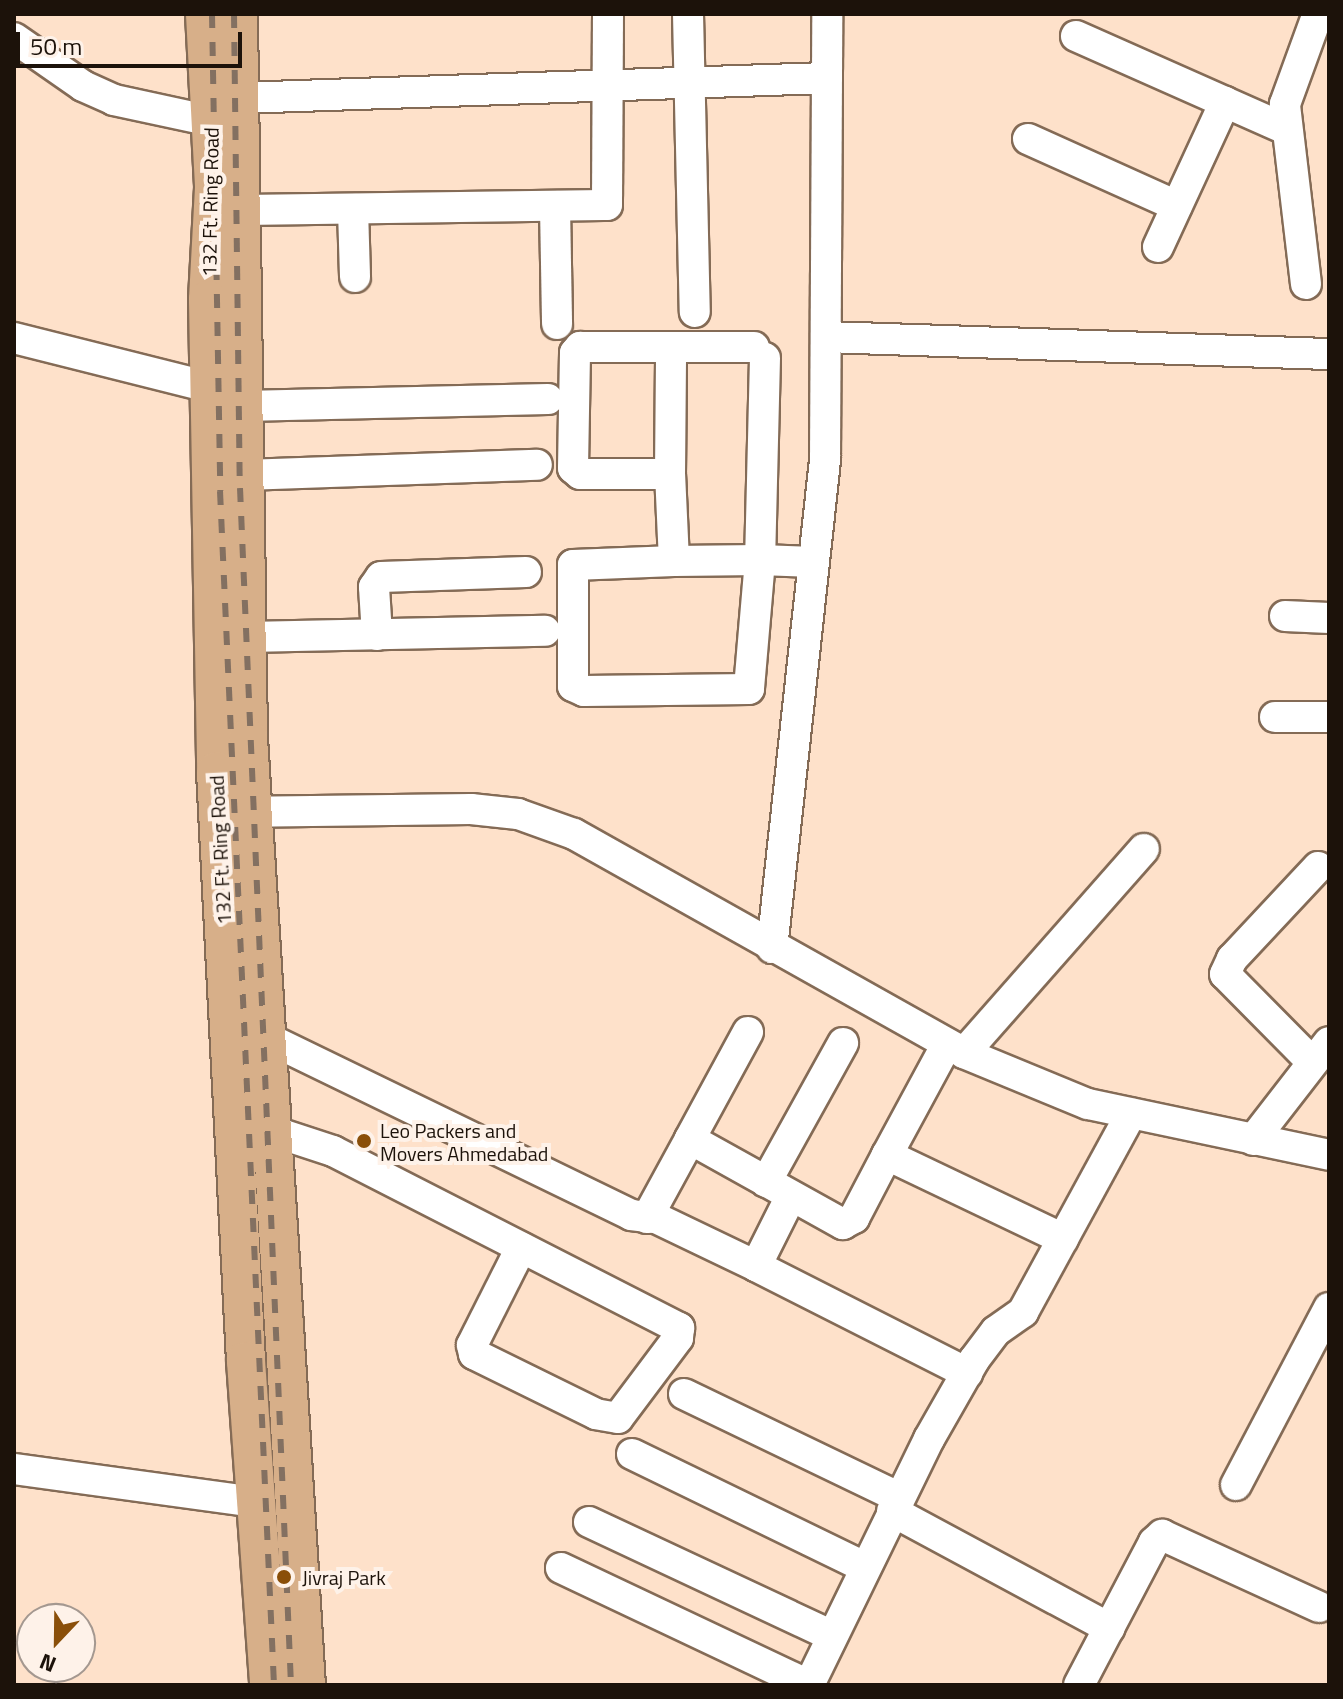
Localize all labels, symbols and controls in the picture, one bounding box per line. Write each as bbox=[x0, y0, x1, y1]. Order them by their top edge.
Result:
scale bar bbox=[20, 16, 246, 66]
text: 50 m bbox=[30, 28, 82, 64]
street label: 132 Ft. Ring Road bbox=[197, 127, 223, 277]
street label: 132 Ft. Ring Road bbox=[204, 775, 236, 925]
place label: Leo Packers and Movers Ahmedabad bbox=[380, 1118, 548, 1165]
marker: Leo Packers and Movers Ahmedabad bbox=[355, 1132, 373, 1150]
place label: Jivraj Park bbox=[302, 1565, 386, 1589]
marker: Jivraj Park bbox=[273, 1566, 295, 1588]
north arrow bbox=[16, 1603, 96, 1683]
text: N bbox=[34, 1645, 61, 1682]

